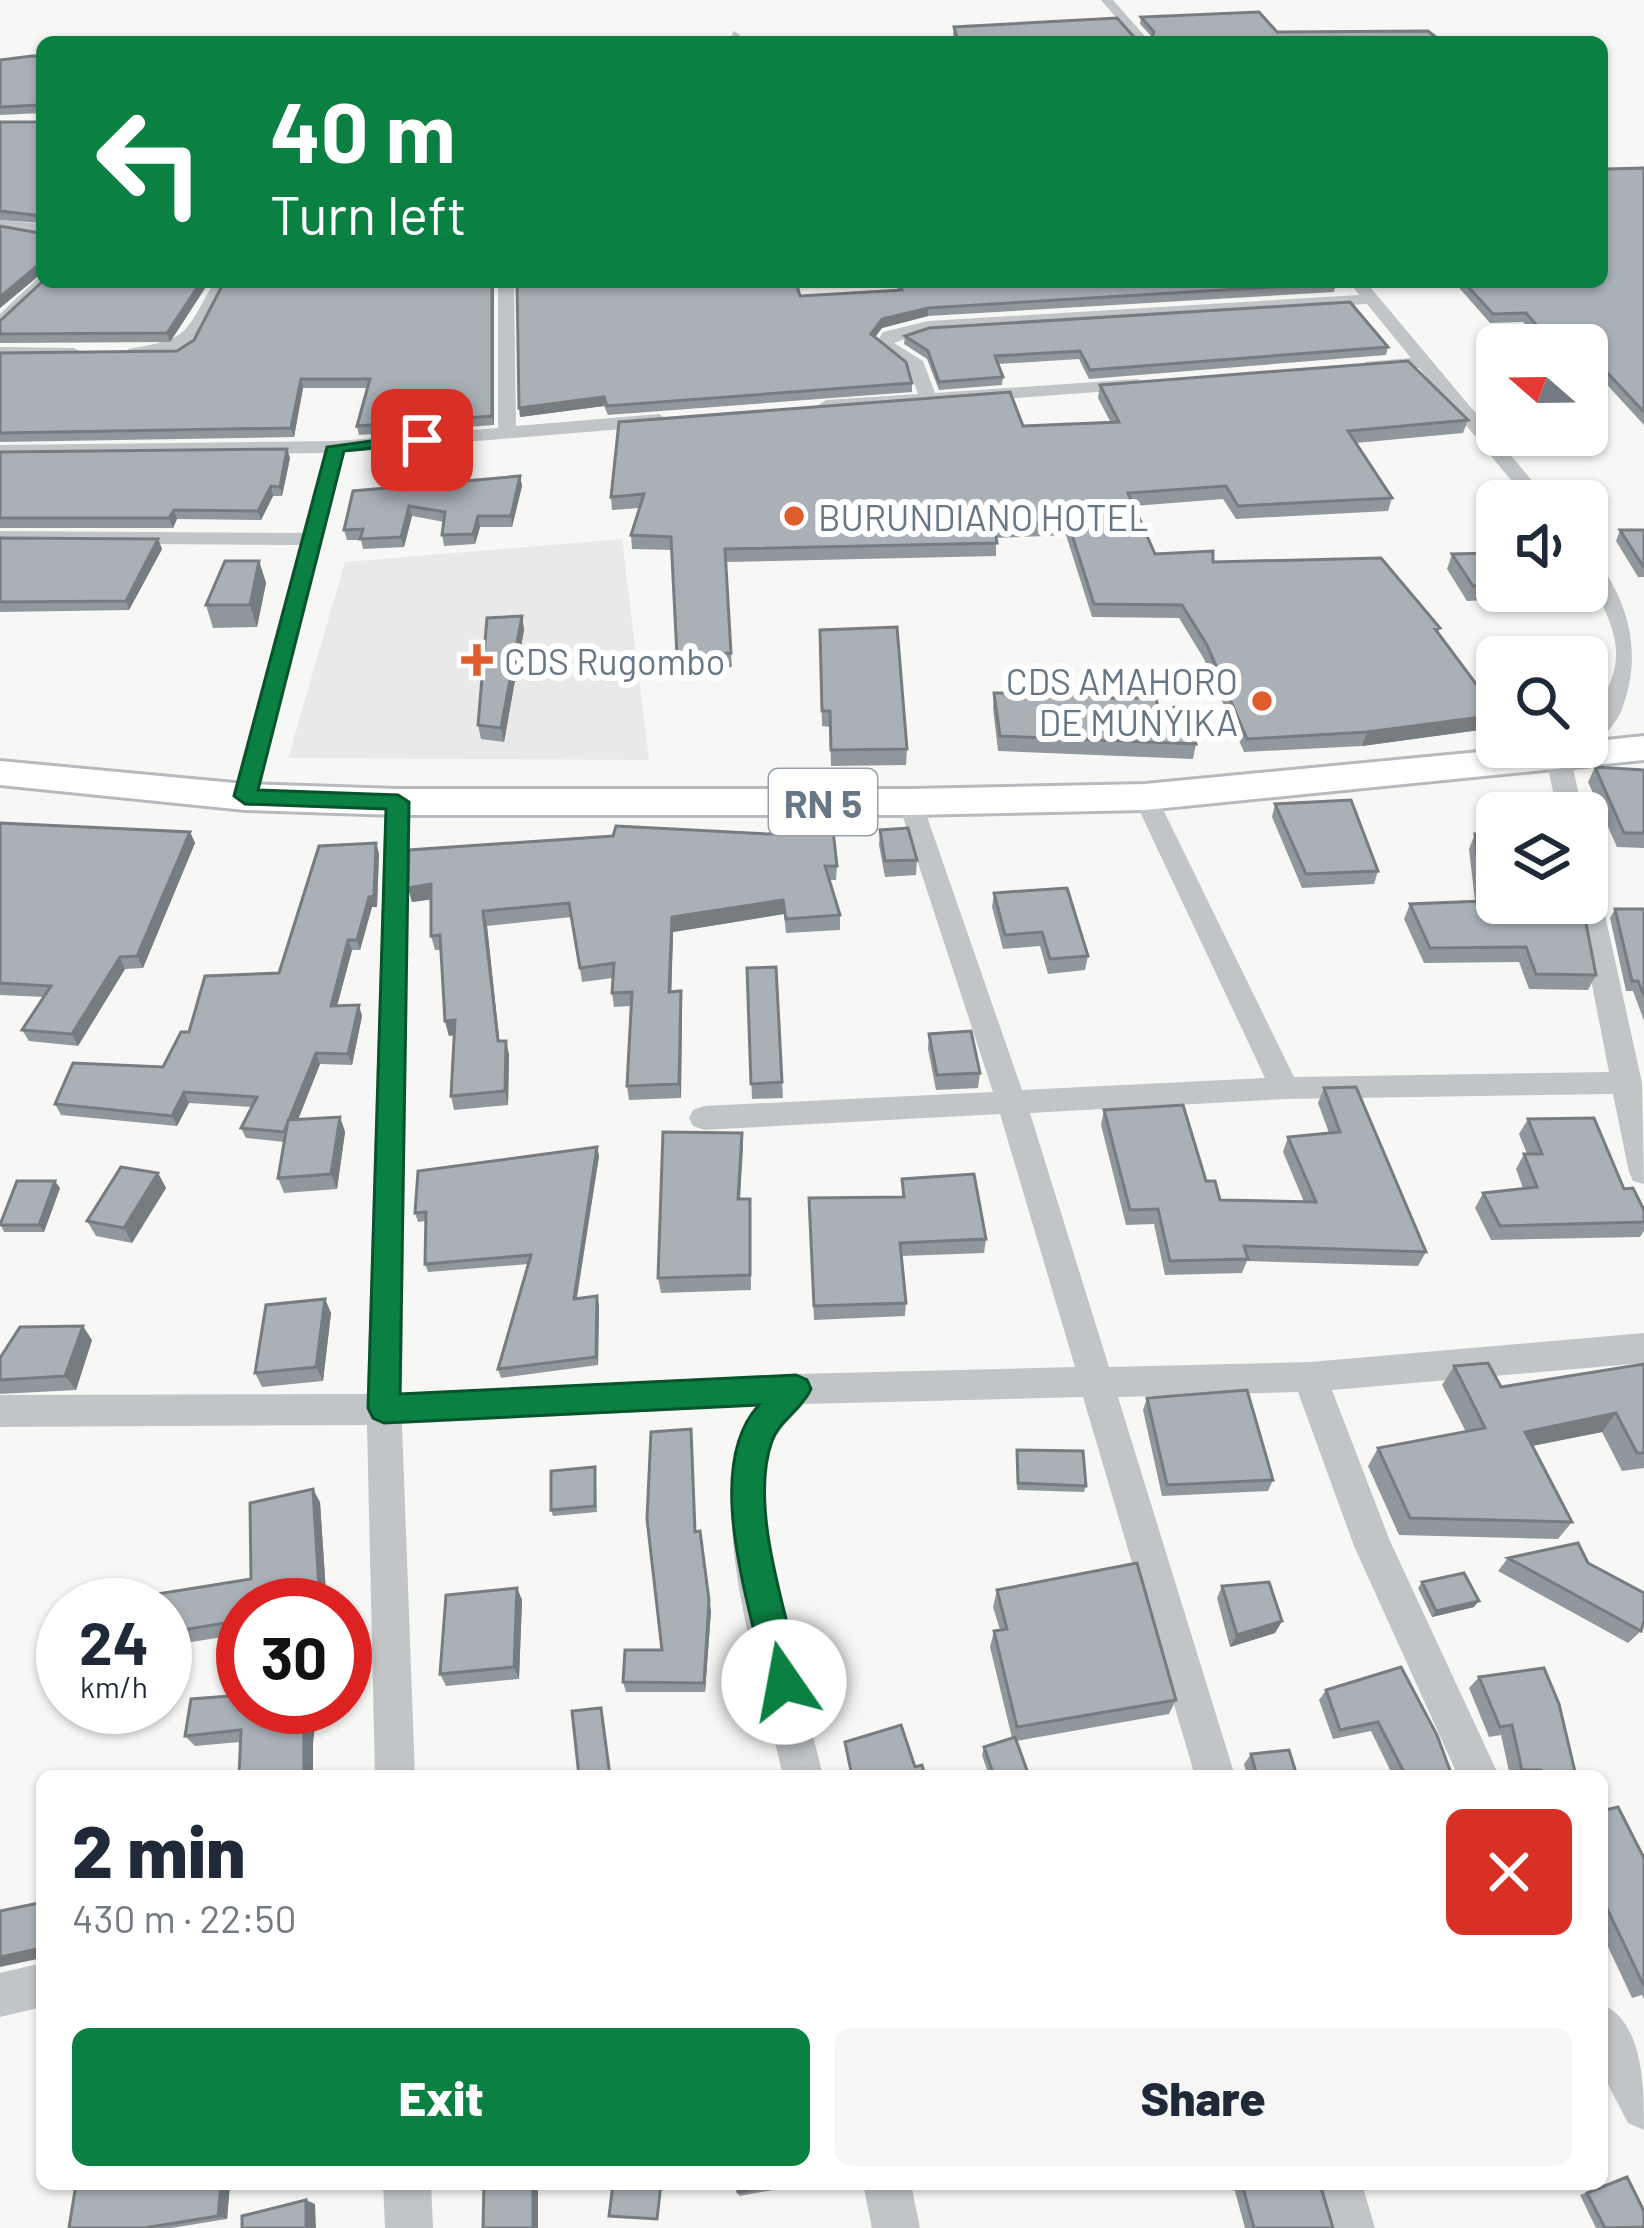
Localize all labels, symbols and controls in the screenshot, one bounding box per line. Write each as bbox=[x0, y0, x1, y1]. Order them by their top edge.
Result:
text: 40 m bbox=[270, 79, 456, 180]
icon: left bbox=[72, 84, 228, 240]
text: Turn left bbox=[270, 181, 467, 246]
north arrow bbox=[1476, 324, 1608, 456]
map controls bbox=[1476, 324, 1608, 924]
pin bbox=[371, 389, 473, 491]
icon: arrive bbox=[389, 407, 455, 473]
button: sound bbox=[1476, 480, 1608, 612]
place label: BURUNDIANO HOTEL bbox=[818, 495, 1149, 538]
marker: BURUNDIANO HOTEL bbox=[781, 503, 807, 529]
button: search bbox=[1476, 636, 1608, 768]
place label: CDS Rugombo bbox=[504, 639, 725, 682]
marker: CDS Rugombo bbox=[461, 644, 493, 676]
place label: CDS AMAHORO DE MUNYIKA bbox=[1006, 659, 1238, 743]
marker: CDS AMAHORO DE MUNYIKA bbox=[1249, 688, 1275, 714]
road number: RN 5 bbox=[769, 769, 877, 835]
button: layers bbox=[1476, 792, 1608, 924]
speed limit sign: 30 bbox=[216, 1578, 372, 1734]
text: 24 bbox=[79, 1605, 149, 1677]
position arrow bbox=[721, 1619, 847, 1745]
text: km/h bbox=[80, 1668, 148, 1704]
text: 2 min bbox=[72, 1806, 246, 1892]
button: close bbox=[1446, 1809, 1572, 1935]
text: 430 m · 22:50 bbox=[72, 1894, 297, 1941]
button: Exit bbox=[72, 2028, 810, 2166]
button: Share bbox=[834, 2028, 1572, 2166]

